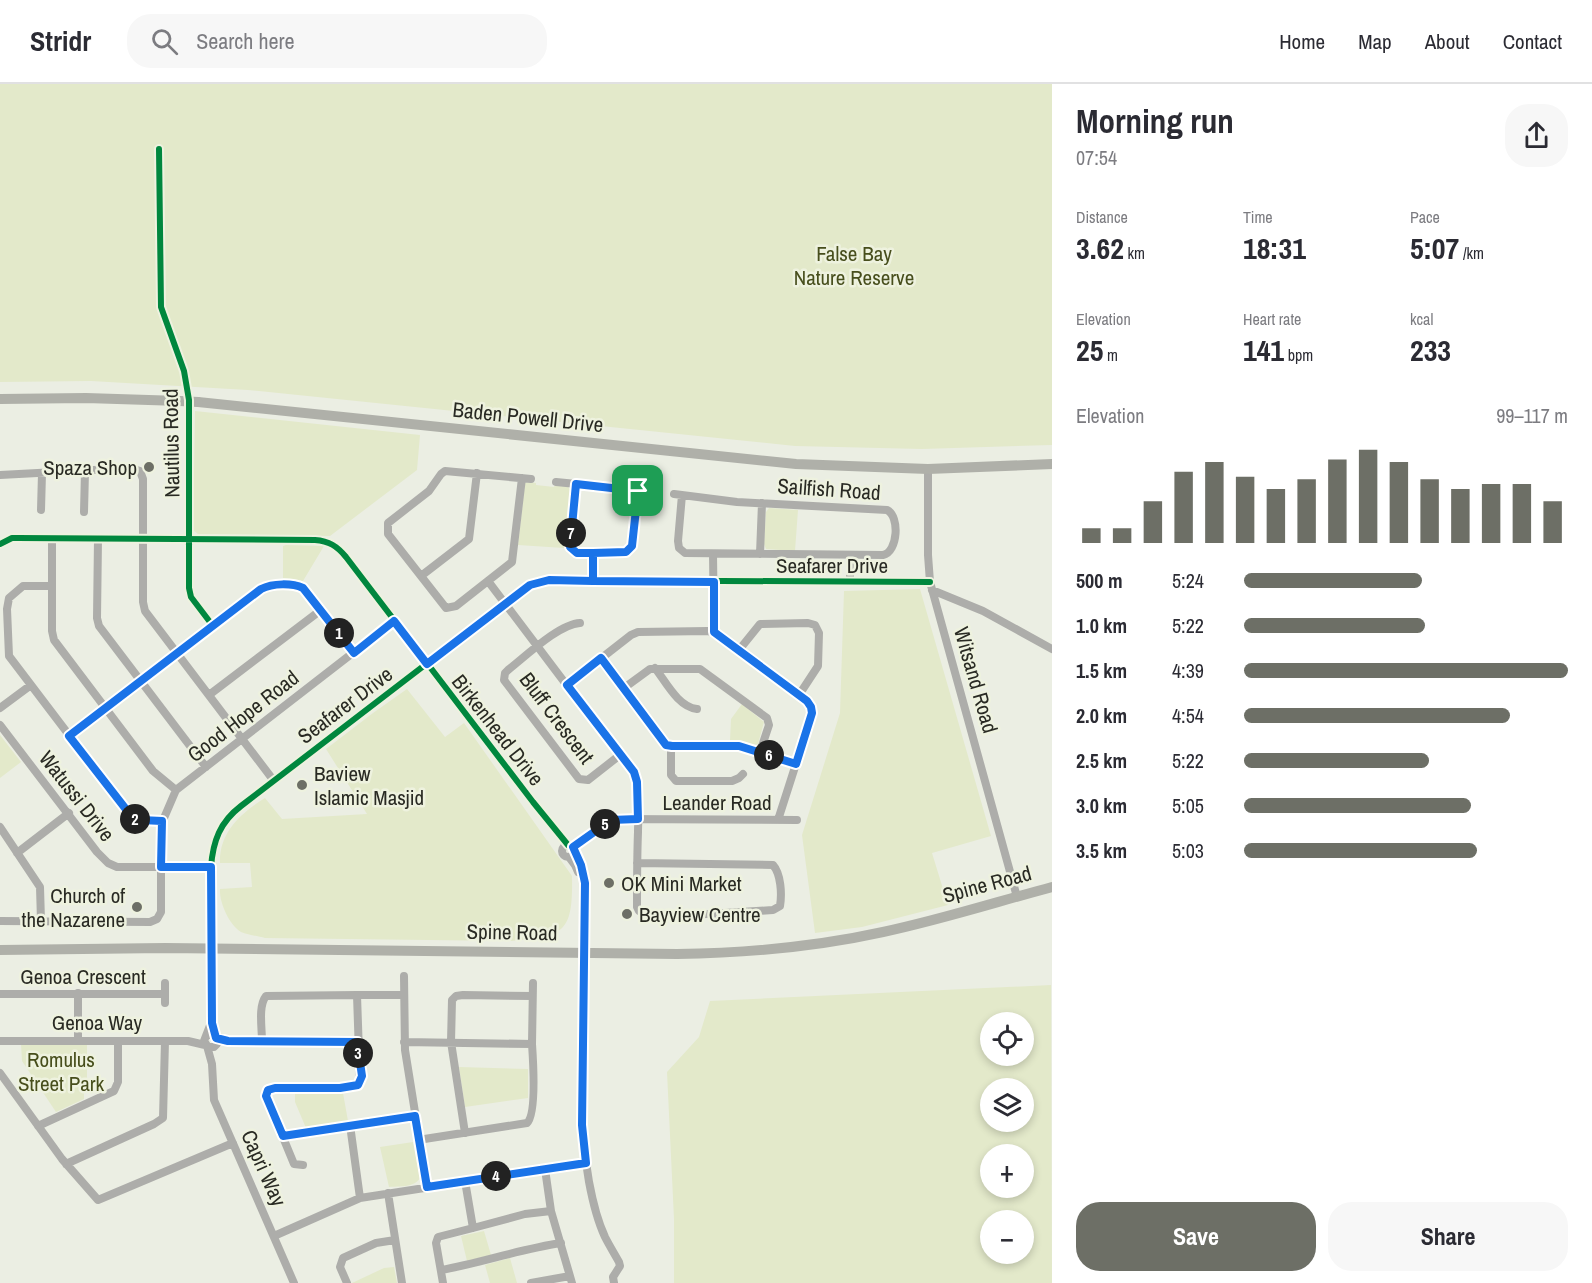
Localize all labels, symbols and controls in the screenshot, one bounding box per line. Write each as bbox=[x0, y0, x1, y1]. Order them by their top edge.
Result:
search box bbox=[127, 14, 547, 68]
text: Stridr bbox=[30, 22, 91, 60]
icon: search bbox=[148, 25, 181, 58]
text: Search here bbox=[196, 26, 295, 56]
text: Home bbox=[1279, 27, 1325, 56]
text: Map bbox=[1358, 27, 1392, 56]
text: About bbox=[1425, 27, 1470, 56]
text: Contact bbox=[1503, 27, 1562, 56]
text: Morning run bbox=[1076, 99, 1234, 143]
button: share bbox=[1505, 104, 1568, 167]
text: 07:54 bbox=[1076, 144, 1117, 171]
text: Distance bbox=[1076, 206, 1128, 228]
text: Time bbox=[1243, 206, 1273, 228]
text: Pace bbox=[1410, 206, 1440, 228]
text: 3.62 bbox=[1076, 228, 1124, 268]
text: 18:31 bbox=[1243, 228, 1306, 268]
text: 5:07 bbox=[1410, 228, 1459, 268]
park label: False Bay Nature Reserve bbox=[794, 239, 914, 292]
text: km bbox=[1124, 242, 1145, 264]
text: /km bbox=[1459, 242, 1484, 264]
text: Elevation bbox=[1076, 308, 1131, 330]
text: Heart rate bbox=[1243, 308, 1301, 330]
text: kcal bbox=[1410, 308, 1433, 330]
text: 25 bbox=[1076, 330, 1103, 370]
text: 141 bbox=[1243, 330, 1284, 370]
text: 233 bbox=[1410, 330, 1451, 370]
text: m bbox=[1103, 344, 1118, 366]
text: bpm bbox=[1284, 344, 1313, 366]
street label: Nautilus Road bbox=[156, 388, 186, 498]
street label: Baden Powell Drive bbox=[451, 395, 605, 439]
text: Elevation bbox=[1076, 402, 1144, 429]
text: 99–117 m bbox=[1496, 402, 1568, 429]
place label: Spaza Shop bbox=[43, 453, 137, 482]
marker: Spaza Shop bbox=[142, 460, 156, 474]
pin bbox=[612, 465, 663, 516]
street label: Sailfish Road bbox=[776, 471, 882, 507]
icon: arrive bbox=[621, 474, 654, 507]
pin: 7 bbox=[556, 518, 586, 548]
text: 7 bbox=[567, 522, 575, 544]
street label: Seafarer Drive bbox=[776, 551, 888, 580]
text: 500 m bbox=[1076, 567, 1123, 594]
text: 5:24 bbox=[1172, 567, 1204, 594]
text: 1.0 km bbox=[1076, 612, 1127, 639]
text: 5:22 bbox=[1172, 612, 1204, 639]
pin: 1 bbox=[324, 618, 354, 648]
text: 1 bbox=[335, 622, 343, 644]
street label: Witsand Road bbox=[947, 624, 1005, 736]
text: 1.5 km bbox=[1076, 657, 1127, 684]
text: 4:39 bbox=[1172, 657, 1204, 684]
street label: Seafarer Drive bbox=[292, 660, 398, 750]
street label: Good Hope Road bbox=[181, 663, 305, 769]
street label: Bluff Crescent bbox=[513, 666, 601, 770]
street label: Birkenhead Drive bbox=[445, 668, 551, 792]
text: 2.0 km bbox=[1076, 702, 1127, 729]
text: 4:54 bbox=[1172, 702, 1204, 729]
pin: 6 bbox=[754, 740, 784, 770]
text: 6 bbox=[765, 744, 773, 766]
street label: Watussi Drive bbox=[32, 745, 122, 847]
text: 2.5 km bbox=[1076, 747, 1127, 774]
text: 5:22 bbox=[1172, 747, 1204, 774]
place label: Baview Islamic Masjid bbox=[314, 759, 424, 812]
marker: Baview Islamic Masjid bbox=[295, 778, 309, 792]
street label: Leander Road bbox=[662, 788, 772, 817]
text: 3.0 km bbox=[1076, 792, 1127, 819]
text: 5:05 bbox=[1172, 792, 1204, 819]
pin: 2 bbox=[120, 804, 150, 834]
text: 2 bbox=[131, 808, 139, 830]
pin: 5 bbox=[590, 809, 620, 839]
text: 5 bbox=[601, 813, 609, 835]
text: 3.5 km bbox=[1076, 837, 1127, 864]
text: 5:03 bbox=[1172, 837, 1204, 864]
street label: Spine Road bbox=[939, 858, 1035, 910]
place label: OK Mini Market bbox=[621, 869, 742, 898]
marker: OK Mini Market bbox=[602, 876, 616, 890]
place label: Church of the Nazarene bbox=[22, 881, 125, 934]
marker: Church of the Nazarene bbox=[130, 900, 144, 914]
place label: Bayview Centre bbox=[639, 900, 761, 929]
marker: Bayview Centre bbox=[620, 907, 634, 921]
street label: Spine Road bbox=[466, 917, 558, 947]
street label: Genoa Crescent bbox=[20, 962, 146, 991]
street label: Genoa Way bbox=[52, 1008, 143, 1037]
map controls bbox=[980, 1012, 1034, 1264]
button: locate bbox=[980, 1012, 1034, 1066]
pin: 3 bbox=[343, 1038, 373, 1068]
text: 3 bbox=[354, 1042, 362, 1064]
park label: Romulus Street Park bbox=[18, 1045, 104, 1098]
button: layers bbox=[980, 1078, 1034, 1132]
street label: Capri Way bbox=[234, 1125, 294, 1211]
button: + bbox=[980, 1144, 1034, 1198]
pin: 4 bbox=[481, 1161, 511, 1191]
text: 4 bbox=[492, 1165, 500, 1187]
button: Save bbox=[1076, 1202, 1316, 1271]
button: Share bbox=[1328, 1202, 1568, 1271]
button: − bbox=[980, 1210, 1034, 1264]

